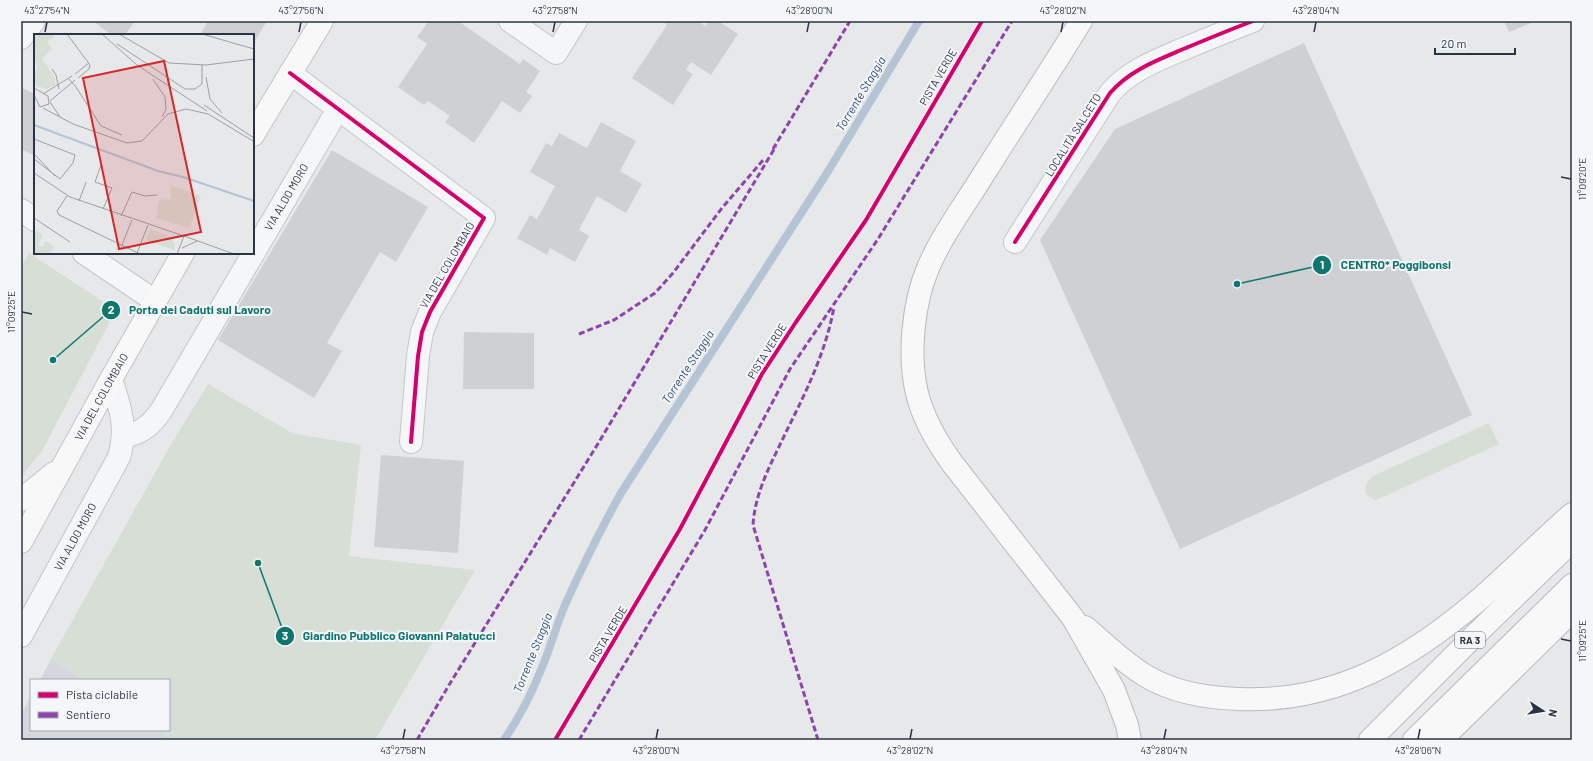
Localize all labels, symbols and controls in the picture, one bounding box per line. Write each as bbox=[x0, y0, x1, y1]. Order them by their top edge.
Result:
text: 43°27'54"N bbox=[24, 4, 70, 16]
text: 43°27'56"N bbox=[278, 4, 324, 16]
text: 43°27'58"N bbox=[532, 4, 578, 16]
text: 43°28'00"N bbox=[785, 4, 833, 16]
text: 43°28'02"N bbox=[1040, 4, 1086, 16]
text: 43°28'04"N bbox=[1293, 4, 1339, 16]
scale bar bbox=[1435, 30, 1515, 56]
inset map bbox=[34, 34, 254, 254]
text: 20 m bbox=[1441, 36, 1467, 50]
street label: PISTA VERDE bbox=[916, 46, 959, 107]
water label: Torrente Staggia bbox=[832, 54, 888, 133]
street label: LOCALITÀ SALCETO bbox=[1042, 91, 1103, 179]
text: 11°09'20"E bbox=[1576, 158, 1588, 200]
street label: VIA ALDO MORO bbox=[261, 161, 311, 233]
street label: VIA DEL COLOMBAIO bbox=[417, 219, 477, 310]
callout: CENTRO* Poggibonsi bbox=[1312, 253, 1459, 277]
text: 1 bbox=[1320, 257, 1324, 271]
text: CENTRO* Poggibonsi bbox=[1341, 257, 1451, 271]
text: 11°09'25"E bbox=[5, 291, 17, 333]
callout: Porta dei Caduti sul Lavoro bbox=[101, 298, 279, 322]
text: 2 bbox=[108, 302, 115, 316]
text: Porta dei Caduti sul Lavoro bbox=[129, 302, 271, 316]
street label: PISTA VERDE bbox=[744, 320, 789, 381]
water label: Torrente Staggia bbox=[658, 327, 716, 406]
street label: VIA DEL COLOMBAIO bbox=[72, 351, 130, 442]
street label: VIA ALDO MORO bbox=[51, 500, 99, 573]
street label: PISTA VERDE bbox=[586, 603, 630, 664]
water label: Torrente Staggia bbox=[510, 611, 554, 695]
text: 11°09'25"E bbox=[1576, 620, 1588, 662]
callout: Giardino Pubblico Giovanni Palatucci bbox=[275, 624, 503, 648]
text: 3 bbox=[282, 628, 288, 642]
text: Giardino Pubblico Giovanni Palatucci bbox=[303, 628, 495, 642]
road number: RA 3 bbox=[1455, 632, 1485, 648]
legend bbox=[30, 679, 170, 731]
text: Pista ciclabile bbox=[66, 687, 138, 701]
north arrow bbox=[1523, 691, 1563, 731]
text: Sentiero bbox=[66, 707, 111, 721]
text: N bbox=[1546, 708, 1560, 718]
text: 43°27'58"N bbox=[380, 744, 426, 756]
text: 43°28'00"N bbox=[632, 744, 680, 756]
text: 43°28'02"N bbox=[887, 744, 933, 756]
text: 43°28'04"N bbox=[1141, 744, 1187, 756]
text: 43°28'06"N bbox=[1395, 744, 1441, 756]

